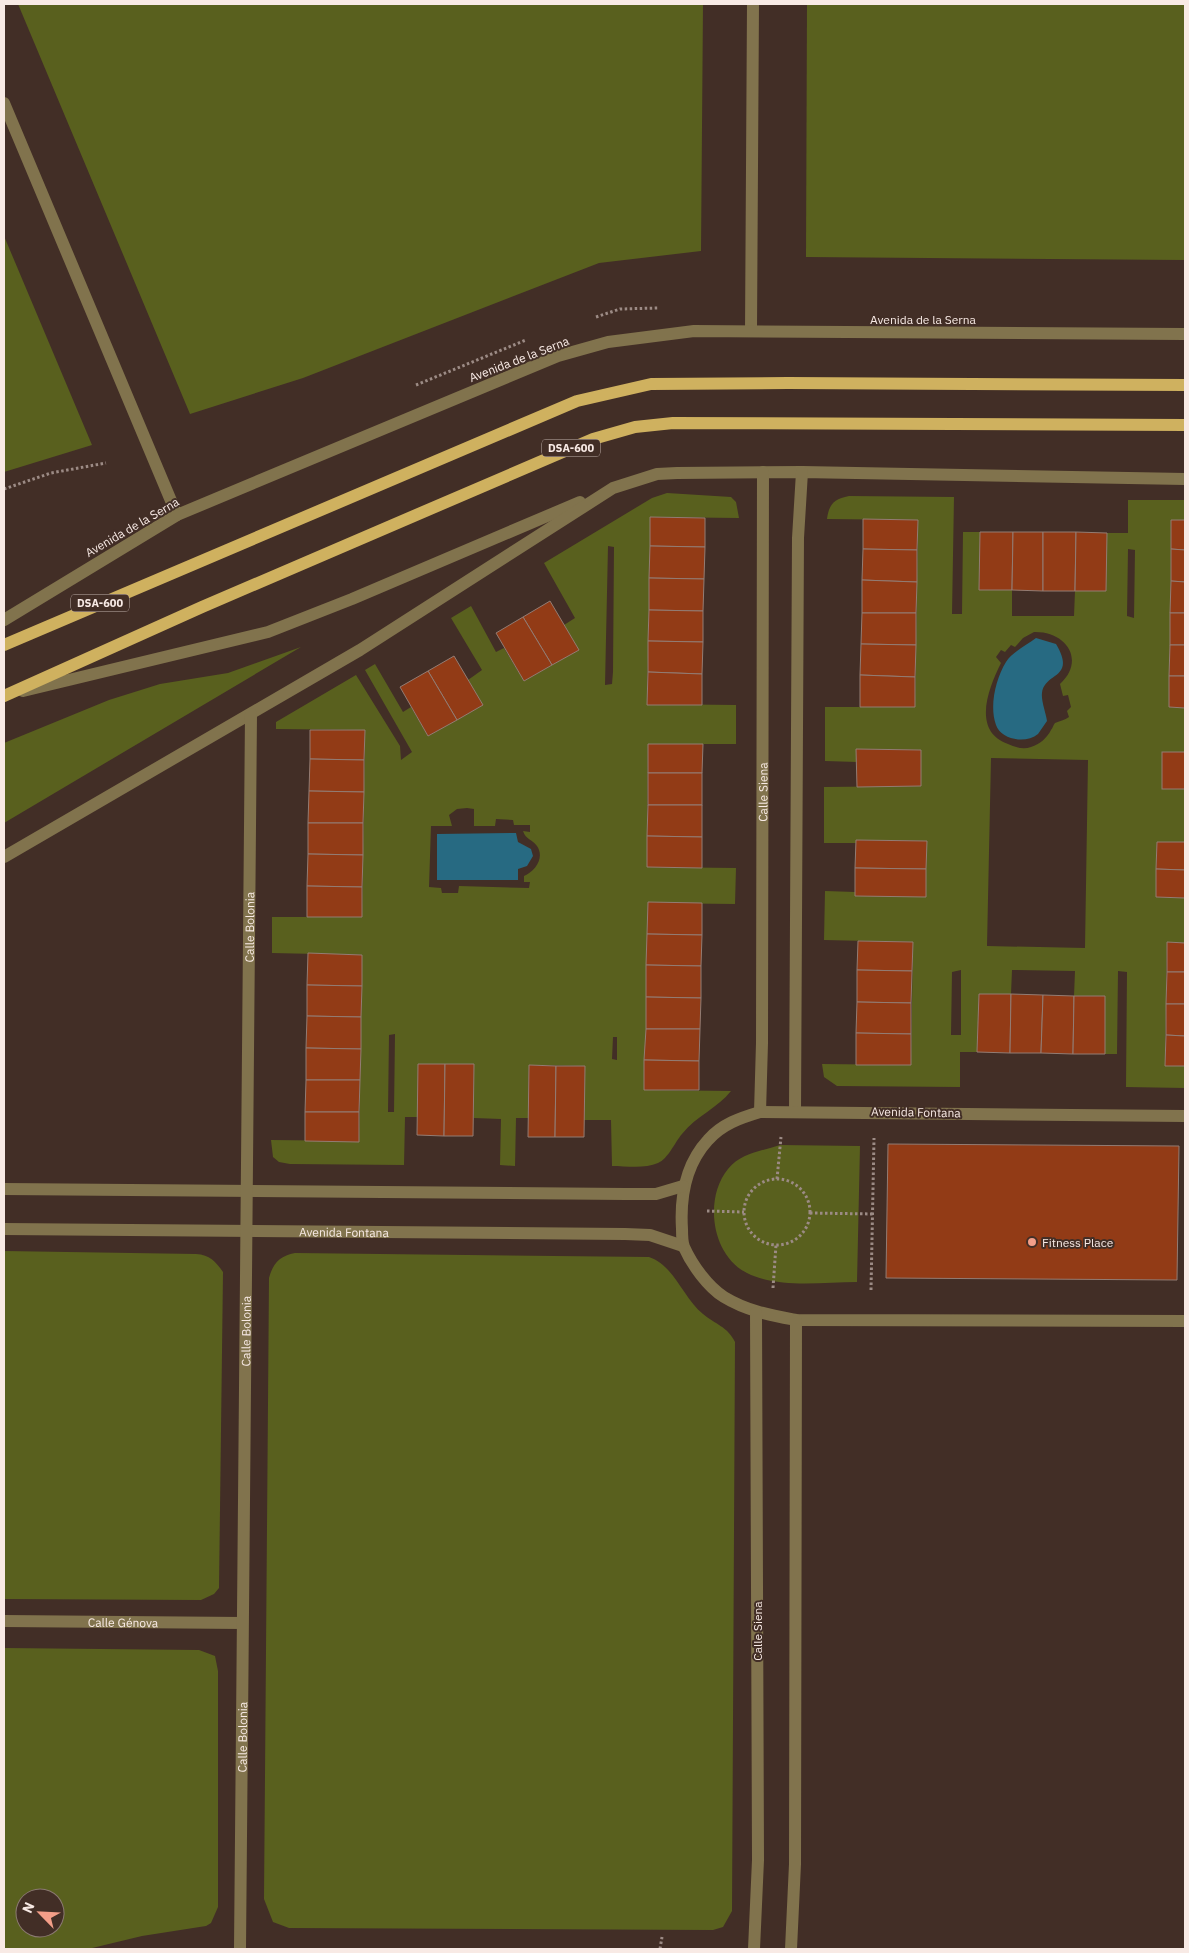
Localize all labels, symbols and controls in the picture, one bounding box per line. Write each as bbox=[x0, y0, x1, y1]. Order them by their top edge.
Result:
street label: Avenida de la Serna bbox=[870, 312, 977, 327]
street label: Avenida de la Serna bbox=[467, 333, 572, 385]
road number: DSA-600 bbox=[542, 439, 600, 456]
street label: Avenida de la Serna bbox=[82, 494, 182, 560]
road number: DSA-600 bbox=[71, 594, 129, 612]
street label: Calle Siena bbox=[755, 762, 770, 822]
street label: Calle Bolonia bbox=[241, 891, 257, 962]
street label: Avenida Fontana bbox=[871, 1104, 962, 1120]
street label: Avenida Fontana bbox=[299, 1224, 390, 1240]
place label: Fitness Place bbox=[1042, 1235, 1114, 1250]
marker: Fitness Place bbox=[1026, 1236, 1038, 1248]
street label: Calle Bolonia bbox=[238, 1295, 253, 1366]
street label: Calle Siena bbox=[750, 1601, 765, 1661]
street label: Calle Génova bbox=[88, 1614, 159, 1630]
street label: Calle Bolonia bbox=[234, 1701, 250, 1772]
north arrow bbox=[15, 1888, 65, 1938]
text: N bbox=[18, 1899, 38, 1916]

